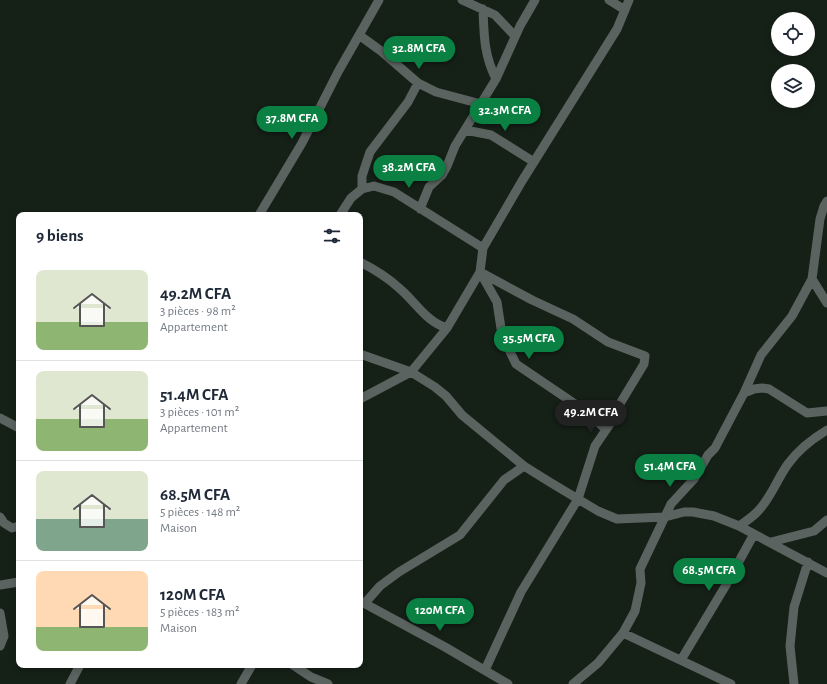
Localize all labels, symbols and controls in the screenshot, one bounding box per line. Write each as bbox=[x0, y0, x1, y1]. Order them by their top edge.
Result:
map controls bbox=[771, 12, 815, 108]
button: locate bbox=[771, 12, 815, 56]
pin: 32.8M CFA bbox=[373, 36, 465, 70]
text: 32.8M CFA bbox=[392, 42, 446, 55]
button: layers bbox=[771, 64, 815, 108]
pin: 32.3M CFA bbox=[459, 98, 551, 132]
text: 32.3M CFA bbox=[479, 104, 531, 117]
pin: 37.8M CFA bbox=[246, 106, 338, 140]
text: 37.8M CFA bbox=[265, 112, 319, 125]
pin: 38.2M CFA bbox=[363, 155, 455, 189]
text: 38.2M CFA bbox=[382, 161, 436, 174]
icon: filters bbox=[321, 225, 343, 247]
text: 9 biens bbox=[36, 227, 84, 244]
text: 49.2M CFA bbox=[160, 285, 231, 302]
icon: home bbox=[68, 286, 116, 334]
text: 3 pièces · 98 m² bbox=[160, 305, 236, 318]
text: Appartement bbox=[160, 321, 228, 334]
pin: 35.5M CFA bbox=[483, 326, 575, 360]
text: 35.5M CFA bbox=[503, 332, 555, 345]
text: 51.4M CFA bbox=[160, 386, 228, 403]
icon: home bbox=[68, 387, 116, 435]
pin: 49.2M CFA bbox=[545, 400, 637, 434]
text: 3 pièces · 101 m² bbox=[160, 406, 239, 419]
text: 49.2M CFA bbox=[564, 406, 618, 419]
text: Appartement bbox=[160, 422, 228, 435]
pin: 51.4M CFA bbox=[624, 454, 716, 488]
text: 51.4M CFA bbox=[644, 460, 696, 473]
text: 68.5M CFA bbox=[160, 486, 230, 503]
icon: home bbox=[68, 487, 116, 535]
text: 5 pièces · 148 m² bbox=[160, 506, 240, 519]
text: Maison bbox=[160, 522, 197, 535]
pin: 68.5M CFA bbox=[663, 558, 755, 592]
text: 68.5M CFA bbox=[682, 564, 736, 577]
text: 120M CFA bbox=[160, 586, 225, 603]
icon: home bbox=[68, 587, 116, 635]
pin: 120M CFA bbox=[399, 598, 481, 632]
text: 120M CFA bbox=[415, 604, 465, 617]
text: 5 pièces · 183 m² bbox=[160, 606, 239, 619]
text: Maison bbox=[160, 622, 197, 635]

